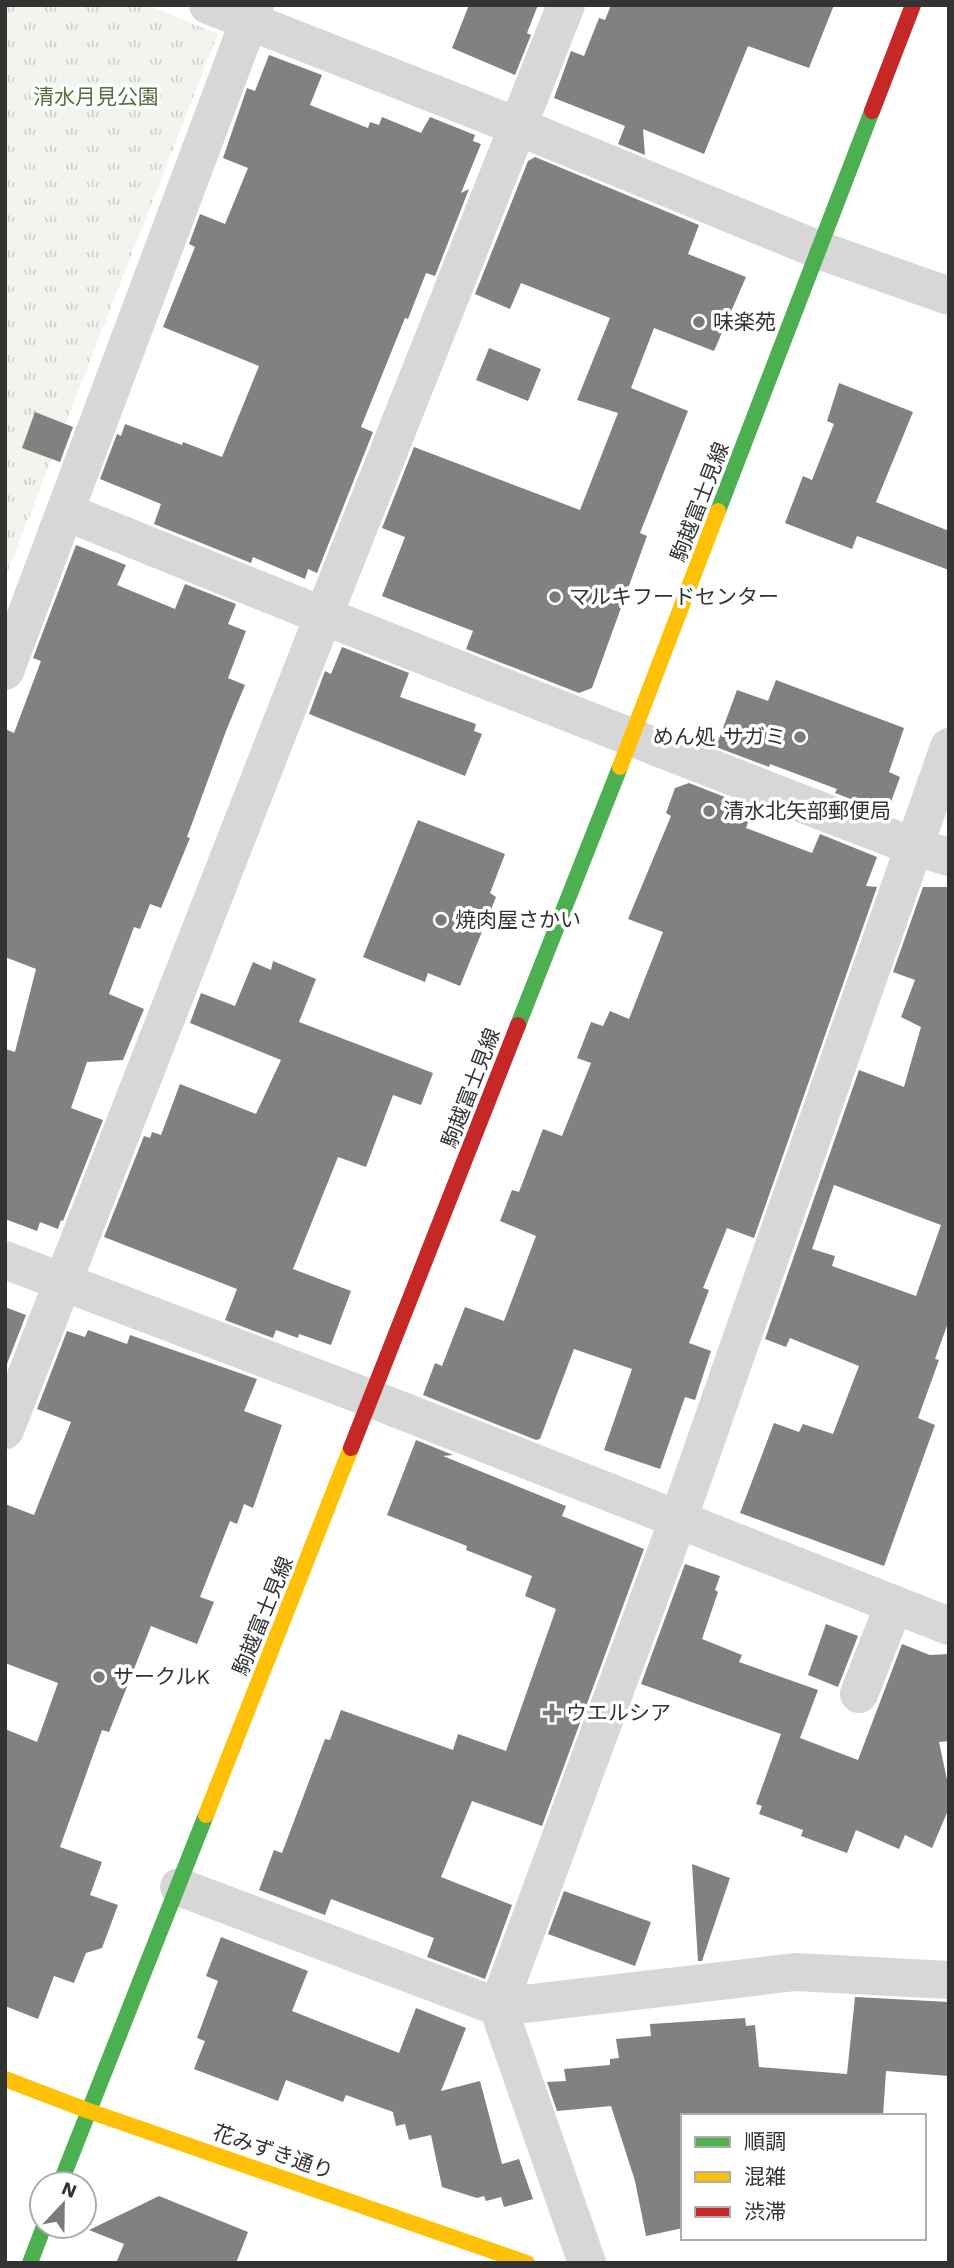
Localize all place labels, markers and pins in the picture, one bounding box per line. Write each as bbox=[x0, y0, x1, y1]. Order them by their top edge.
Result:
place label: 味楽苑 bbox=[713, 309, 776, 334]
marker: 味楽苑 bbox=[691, 314, 707, 330]
place label: マルキフードセンター bbox=[569, 584, 779, 609]
marker: マルキフードセンター bbox=[547, 589, 563, 605]
place label: めん処 サガミ bbox=[653, 724, 786, 749]
marker: めん処 サガミ bbox=[792, 729, 808, 745]
place label: 清水北矢部郵便局 bbox=[723, 798, 891, 823]
marker: 清水北矢部郵便局 bbox=[701, 803, 717, 819]
place label: 焼肉屋さかい bbox=[455, 907, 581, 932]
marker: 焼肉屋さかい bbox=[433, 912, 449, 928]
place label: サークルK bbox=[113, 1664, 210, 1689]
marker: サークルK bbox=[91, 1669, 107, 1685]
place label: ウエルシア bbox=[566, 1700, 671, 1725]
marker: ウエルシア bbox=[544, 1705, 560, 1721]

